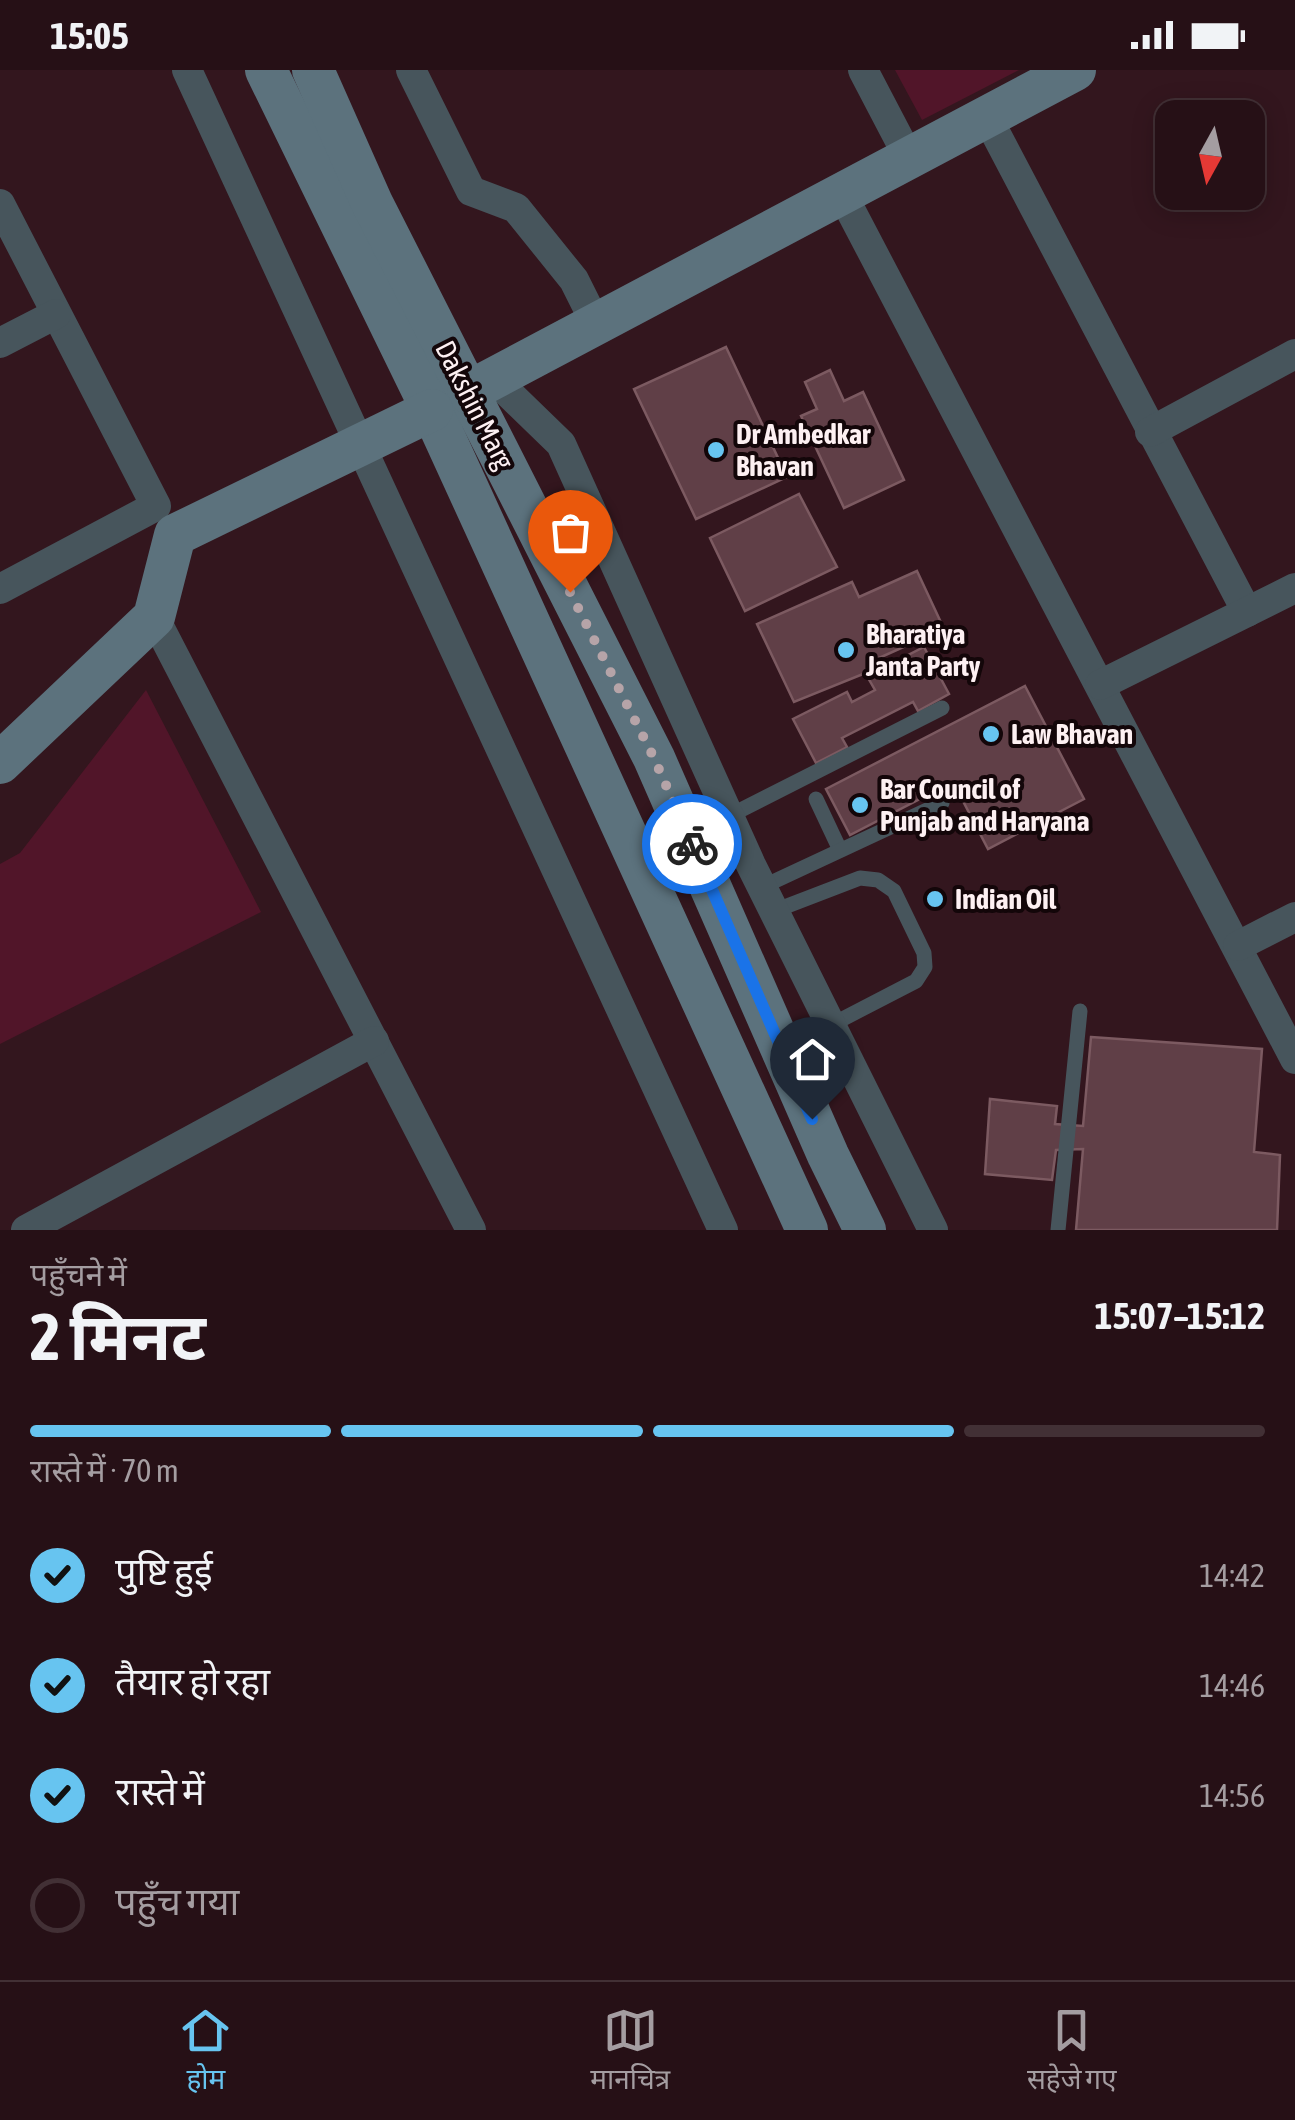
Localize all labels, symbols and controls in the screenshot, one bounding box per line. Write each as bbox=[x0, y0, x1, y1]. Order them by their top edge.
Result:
text: 15:05 bbox=[50, 14, 129, 57]
north arrow bbox=[1155, 100, 1265, 210]
map controls bbox=[1155, 100, 1265, 210]
street label: Dakshin Marg bbox=[429, 336, 521, 474]
place label: Dr Ambedkar Bhavan bbox=[736, 418, 871, 482]
marker: Dr Ambedkar Bhavan bbox=[705, 439, 727, 461]
pin bbox=[528, 490, 613, 593]
icon: bag bbox=[543, 505, 598, 560]
place label: Bharatiya Janta Party bbox=[865, 618, 981, 682]
marker: Bharatiya Janta Party bbox=[835, 639, 857, 661]
place label: Law Bhavan bbox=[1011, 718, 1133, 750]
marker: Law Bhavan bbox=[980, 723, 1002, 745]
place label: Bar Council of Punjab and Haryana bbox=[880, 773, 1090, 837]
courier bbox=[642, 794, 742, 894]
marker: Bar Council of Punjab and Haryana bbox=[849, 794, 871, 816]
icon: bike bbox=[665, 817, 720, 872]
place label: Indian Oil bbox=[955, 883, 1057, 915]
marker: Indian Oil bbox=[924, 888, 946, 910]
pin bbox=[770, 1017, 855, 1120]
icon: home bbox=[785, 1032, 840, 1087]
text: पहुँचने में bbox=[30, 1256, 127, 1293]
text: 15:07–15:12 bbox=[1095, 1294, 1265, 1337]
text: 2 मिनट bbox=[30, 1299, 206, 1374]
text: रास्ते में · 70 m bbox=[30, 1452, 179, 1489]
icon: check bbox=[30, 1548, 85, 1603]
text: पुष्टि हुई bbox=[115, 1550, 213, 1593]
text: 14:42 bbox=[1199, 1557, 1265, 1594]
icon: check bbox=[30, 1658, 85, 1713]
text: तैयार हो रहा bbox=[115, 1660, 270, 1703]
text: 14:46 bbox=[1199, 1667, 1265, 1704]
icon: check bbox=[30, 1768, 85, 1823]
text: रास्ते में bbox=[115, 1770, 205, 1813]
text: 14:56 bbox=[1199, 1777, 1265, 1814]
text: पहुँच गया bbox=[115, 1880, 239, 1923]
tab: होम bbox=[178, 2003, 233, 2100]
tab: मानचित्र bbox=[590, 2003, 670, 2100]
tab: सहेजे गए bbox=[1027, 2003, 1117, 2100]

